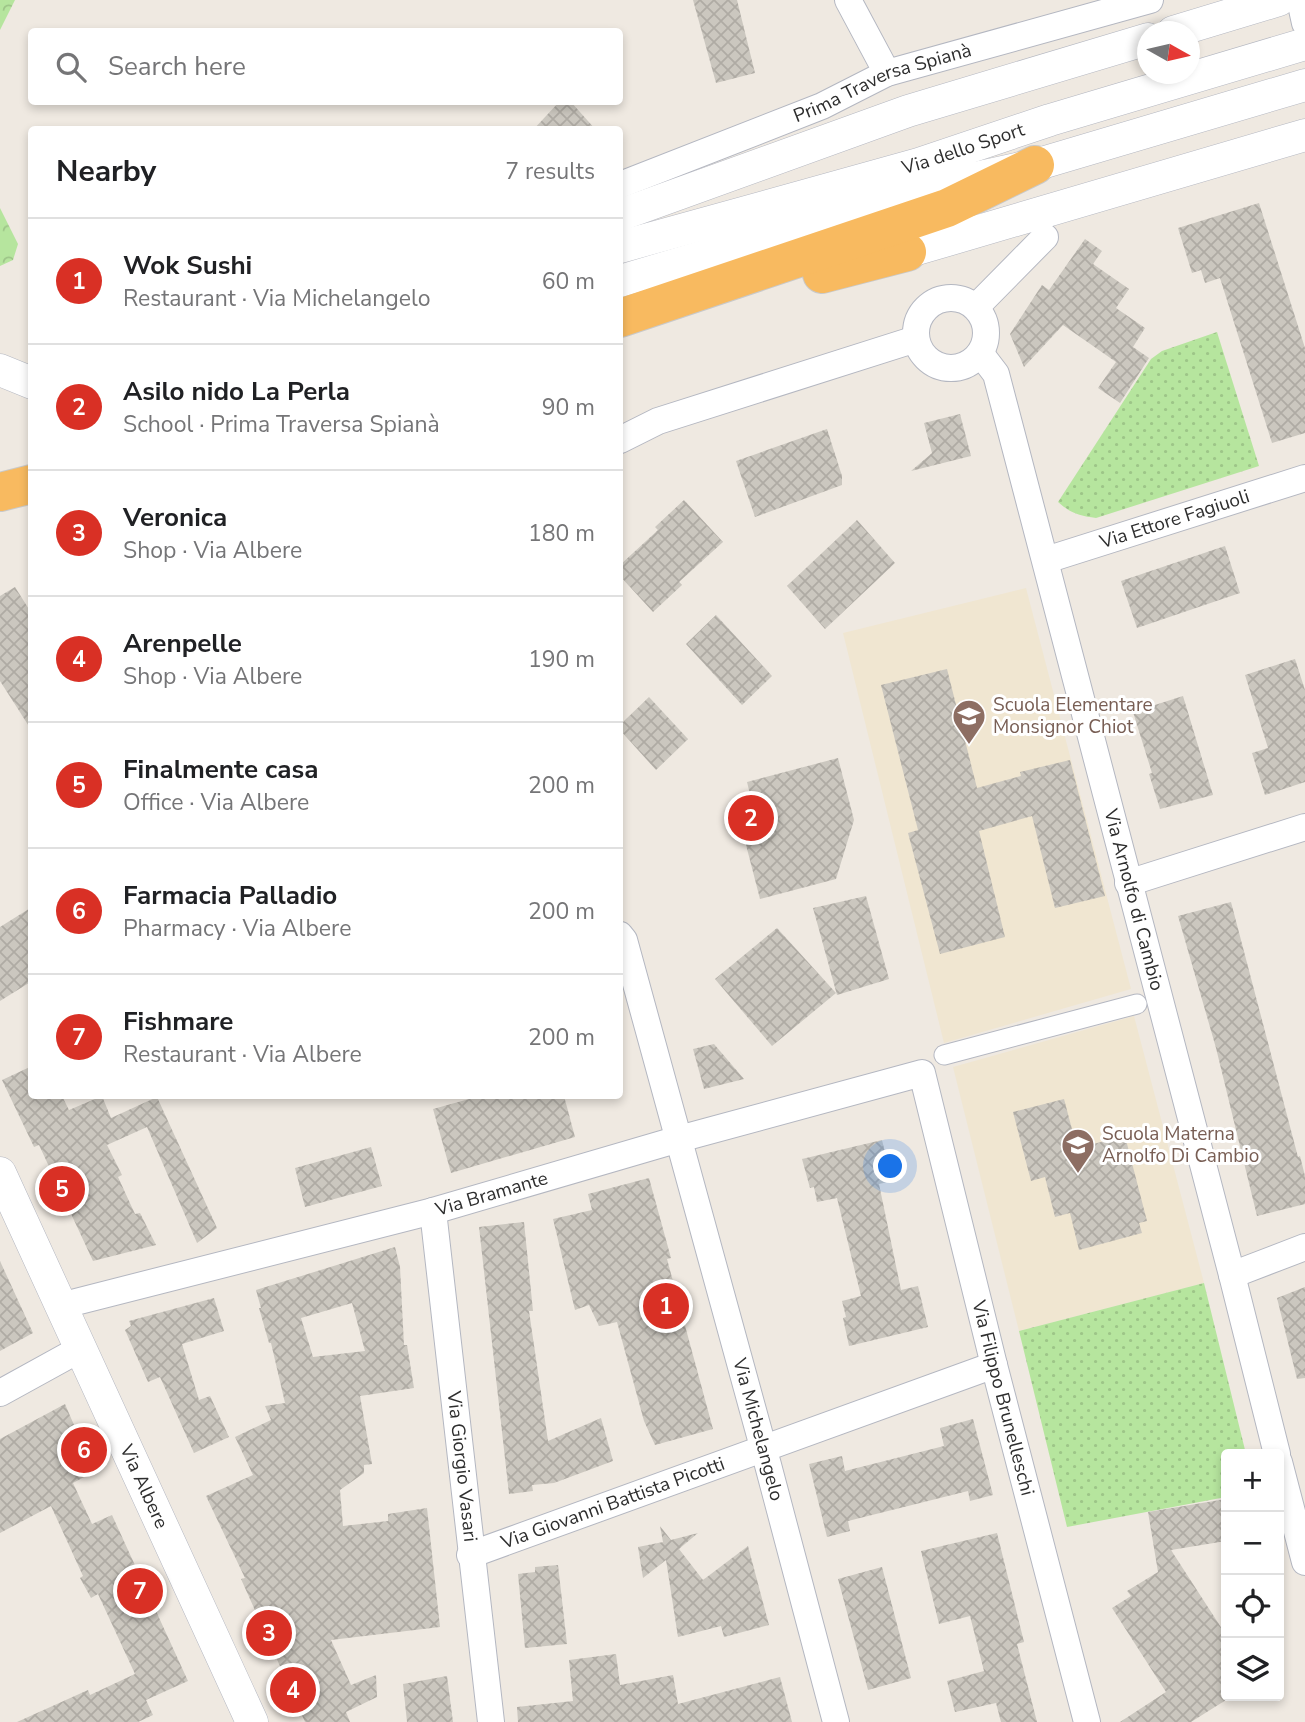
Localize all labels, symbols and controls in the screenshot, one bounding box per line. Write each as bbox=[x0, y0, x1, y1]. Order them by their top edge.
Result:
north arrow bbox=[1137, 21, 1200, 84]
search box bbox=[28, 28, 623, 105]
street label: Prima Traversa Spianà bbox=[790, 37, 974, 129]
icon: search bbox=[52, 48, 90, 86]
text: Search here bbox=[108, 49, 246, 84]
street label: Via dello Sport bbox=[898, 116, 1028, 181]
text: Nearby bbox=[56, 151, 156, 192]
text: 7 results bbox=[505, 156, 595, 187]
text: Wok Sushi bbox=[123, 248, 252, 283]
text: 1 bbox=[72, 266, 86, 297]
text: 60 m bbox=[542, 266, 595, 297]
text: Restaurant · Via Michelangelo bbox=[123, 283, 430, 314]
text: Asilo nido La Perla bbox=[123, 374, 350, 409]
text: 2 bbox=[72, 392, 86, 423]
text: 90 m bbox=[542, 392, 595, 423]
text: School · Prima Traversa Spianà bbox=[123, 409, 440, 440]
street label: Via Ettore Fagiuoli bbox=[1096, 483, 1253, 555]
text: Veronica bbox=[123, 500, 227, 535]
text: 3 bbox=[72, 518, 86, 549]
text: 180 m bbox=[528, 518, 595, 549]
text: Shop · Via Albere bbox=[123, 535, 302, 566]
text: Arenpelle bbox=[123, 626, 242, 661]
text: 4 bbox=[72, 644, 86, 675]
text: 190 m bbox=[528, 644, 595, 675]
text: Shop · Via Albere bbox=[123, 661, 302, 692]
place label: Scuola Elementare Monsignor Chiot bbox=[993, 692, 1153, 740]
school or university icon: Scuola Elementare Monsignor Chiot bbox=[950, 697, 988, 746]
text: Finalmente casa bbox=[123, 752, 318, 787]
text: 5 bbox=[72, 770, 86, 801]
text: 200 m bbox=[528, 770, 595, 801]
text: Office · Via Albere bbox=[123, 787, 309, 818]
pin: 2 bbox=[728, 792, 774, 844]
street label: Via Arnolfo di Cambio bbox=[1097, 805, 1170, 994]
text: Farmacia Palladio bbox=[123, 878, 337, 913]
text: 6 bbox=[72, 896, 86, 927]
text: 200 m bbox=[528, 896, 595, 927]
text: Pharmacy · Via Albere bbox=[123, 913, 351, 944]
text: Fishmare bbox=[123, 1004, 233, 1039]
text: 7 bbox=[72, 1022, 86, 1053]
text: 200 m bbox=[528, 1022, 595, 1053]
text: Restaurant · Via Albere bbox=[123, 1039, 362, 1070]
place label: Scuola Materna Arnolfo Di Cambio bbox=[1102, 1121, 1259, 1169]
school or university icon: Scuola Materna Arnolfo Di Cambio bbox=[1059, 1126, 1097, 1175]
your location bbox=[873, 1149, 907, 1183]
pin: 5 bbox=[39, 1163, 85, 1215]
street label: Via Bramante bbox=[431, 1165, 551, 1223]
pin: 1 bbox=[643, 1280, 689, 1332]
street label: Via Filippo Brunelleschi bbox=[965, 1297, 1041, 1498]
street label: Via Michelangelo bbox=[726, 1354, 790, 1504]
street label: Via Giorgio Vasari bbox=[440, 1389, 483, 1543]
pin: 6 bbox=[61, 1424, 107, 1476]
street label: Via Albere bbox=[113, 1439, 175, 1533]
map controls bbox=[1221, 1449, 1284, 1701]
button: + bbox=[1221, 1449, 1284, 1512]
street label: Via Giovanni Battista Picotti bbox=[497, 1451, 728, 1556]
button: − bbox=[1221, 1512, 1284, 1575]
pin: 7 bbox=[117, 1565, 163, 1617]
button: locate bbox=[1221, 1575, 1284, 1638]
pin: 3 bbox=[246, 1607, 292, 1659]
button: layers bbox=[1221, 1638, 1284, 1701]
pin: 4 bbox=[270, 1664, 316, 1716]

